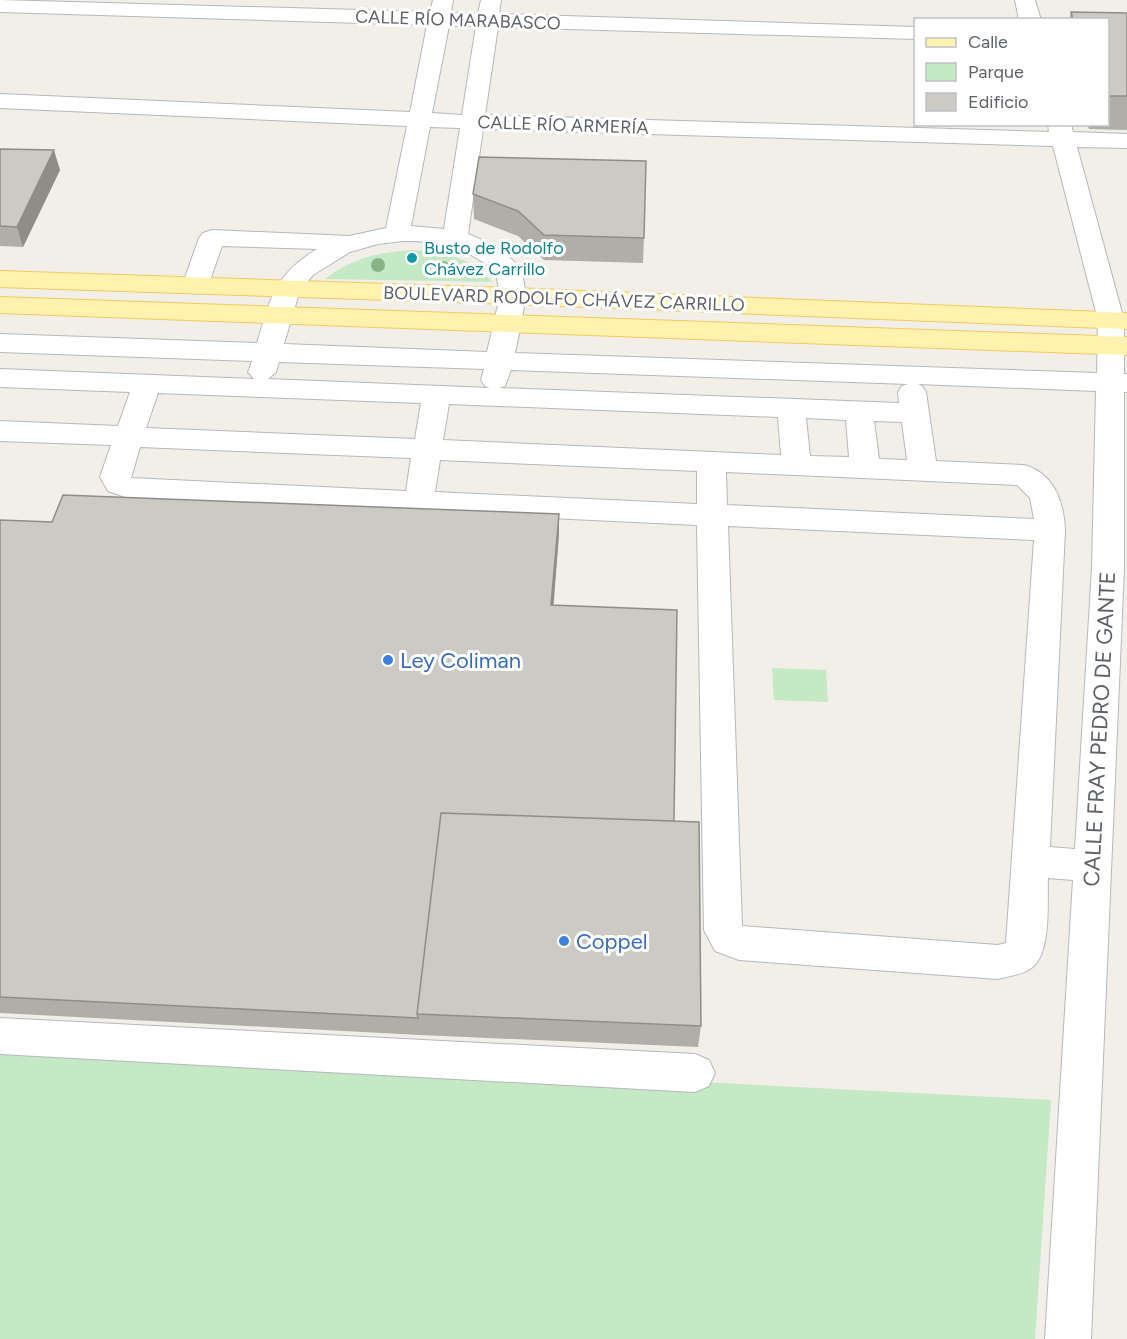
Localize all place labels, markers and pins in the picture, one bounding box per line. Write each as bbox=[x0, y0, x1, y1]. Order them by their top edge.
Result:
place label: Busto de Rodolfo Chávez Carrillo bbox=[424, 237, 564, 280]
marker: Busto de Rodolfo Chávez Carrillo bbox=[405, 251, 419, 265]
place label: Ley Coliman bbox=[400, 647, 521, 674]
marker: Ley Coliman bbox=[381, 653, 395, 667]
place label: Coppel bbox=[576, 928, 647, 955]
marker: Coppel bbox=[557, 934, 571, 948]

